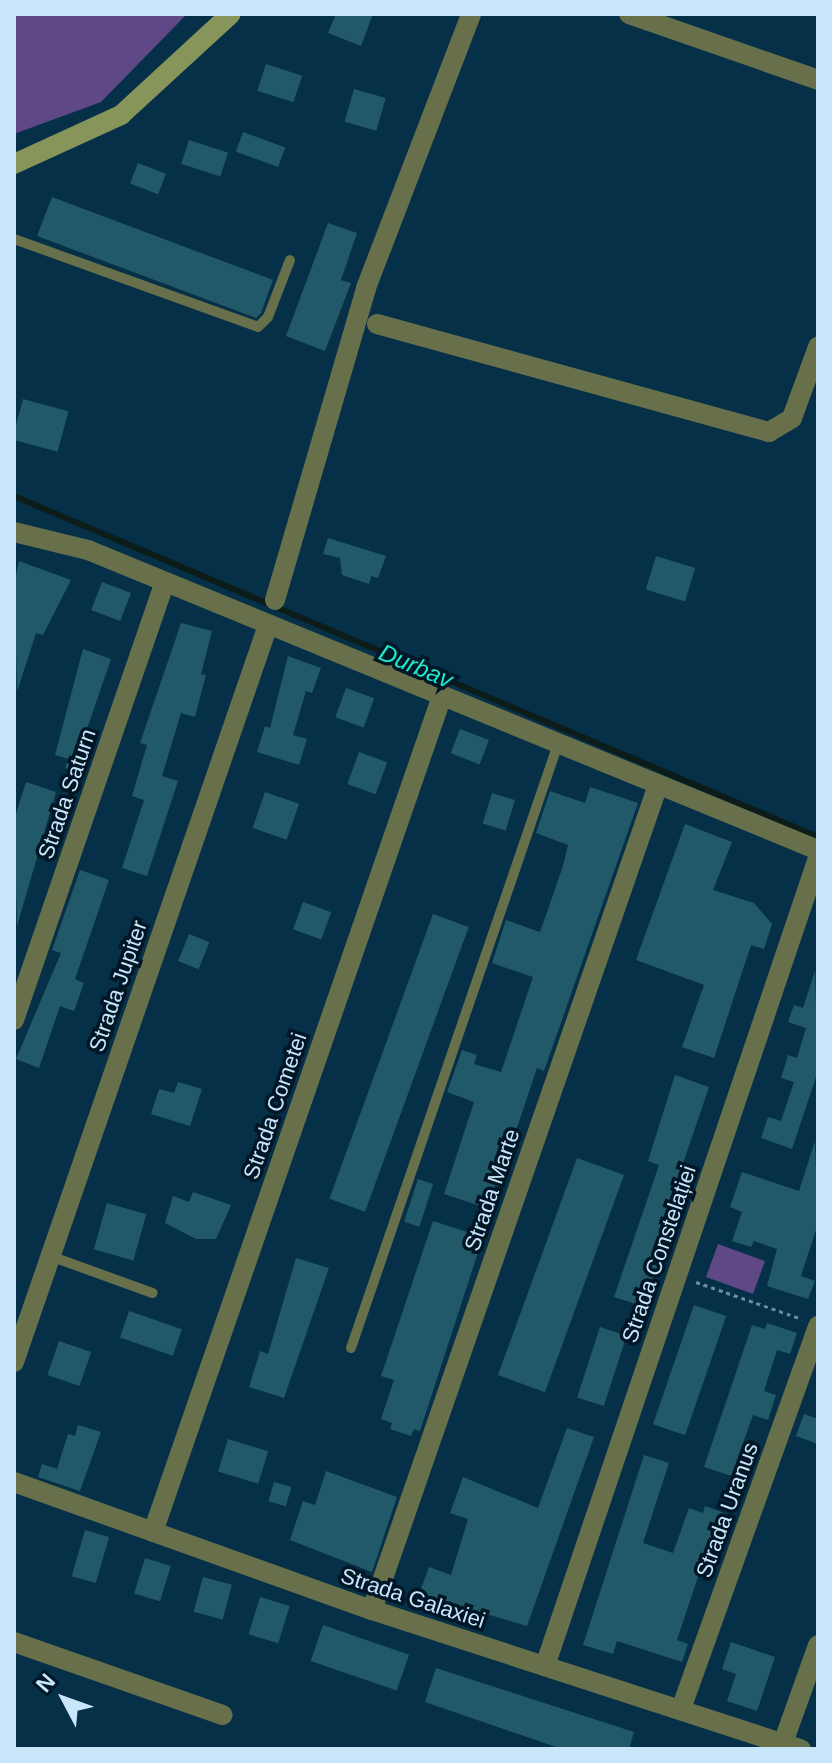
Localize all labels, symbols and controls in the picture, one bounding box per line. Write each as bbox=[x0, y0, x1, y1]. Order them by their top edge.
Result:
water label: Durbav bbox=[375, 638, 457, 694]
street label: Strada Saturn bbox=[32, 726, 102, 862]
street label: Strada Jupiter bbox=[83, 917, 153, 1055]
street label: Strada Cometei bbox=[238, 1029, 312, 1183]
street label: Strada Marte bbox=[459, 1126, 525, 1254]
street label: Strada Constelației bbox=[616, 1162, 702, 1346]
street label: Strada Uranus bbox=[690, 1439, 764, 1581]
street label: Strada Galaxiei bbox=[337, 1562, 489, 1634]
north arrow bbox=[24, 1659, 104, 1739]
text: N bbox=[31, 1669, 60, 1697]

